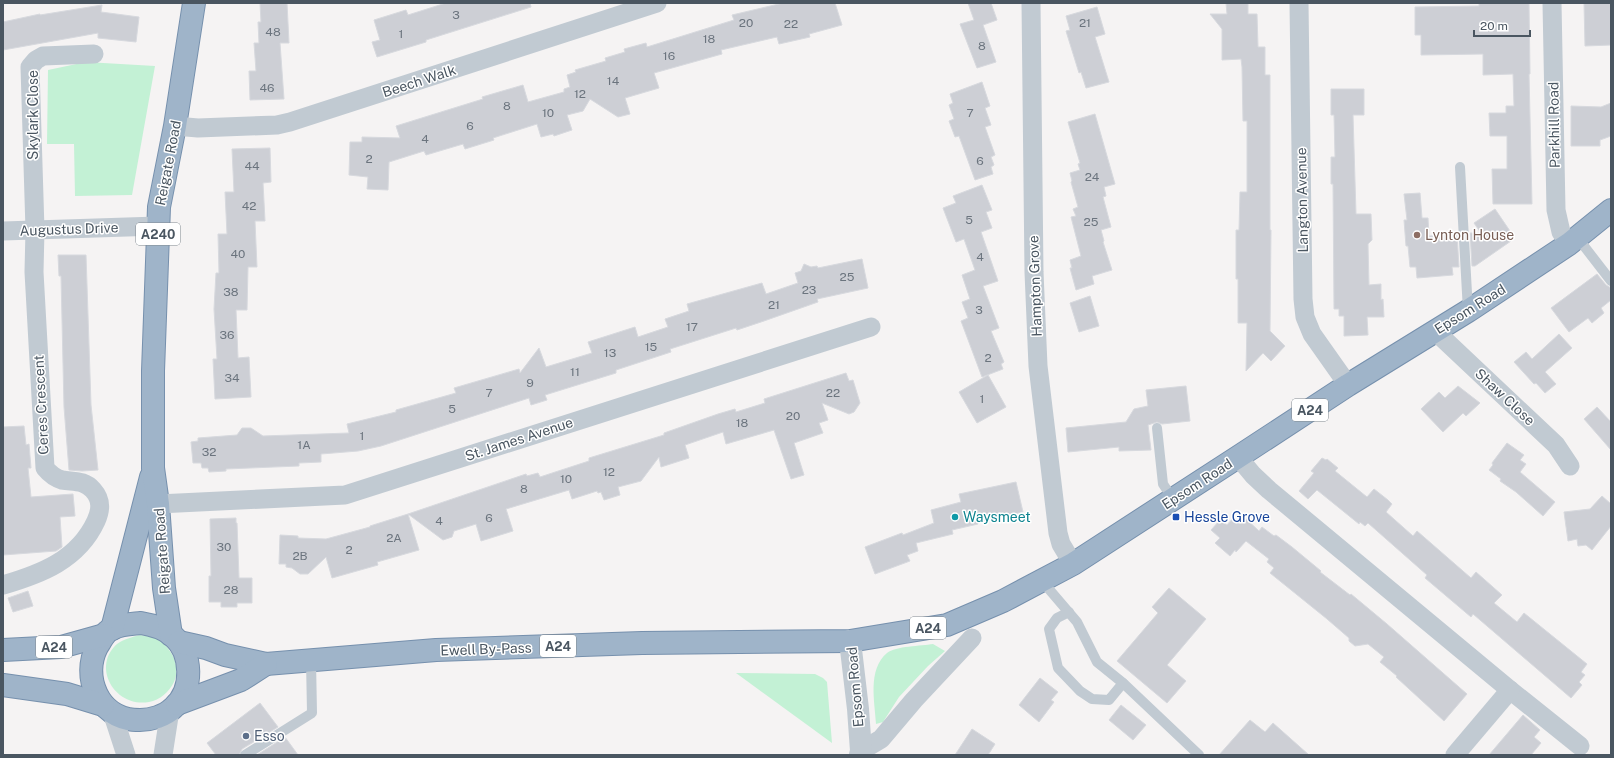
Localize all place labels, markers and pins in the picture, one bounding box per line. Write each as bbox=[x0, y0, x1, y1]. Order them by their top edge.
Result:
place label: Lynton House bbox=[1425, 227, 1514, 243]
marker: Lynton House bbox=[1412, 230, 1422, 240]
place label: Waysmeet bbox=[963, 509, 1031, 525]
place label: Hessle Grove bbox=[1184, 509, 1270, 525]
marker: Waysmeet bbox=[950, 512, 960, 522]
marker: Hessle Grove bbox=[1171, 512, 1181, 522]
place label: Esso bbox=[254, 728, 285, 744]
marker: Esso bbox=[241, 731, 251, 741]

